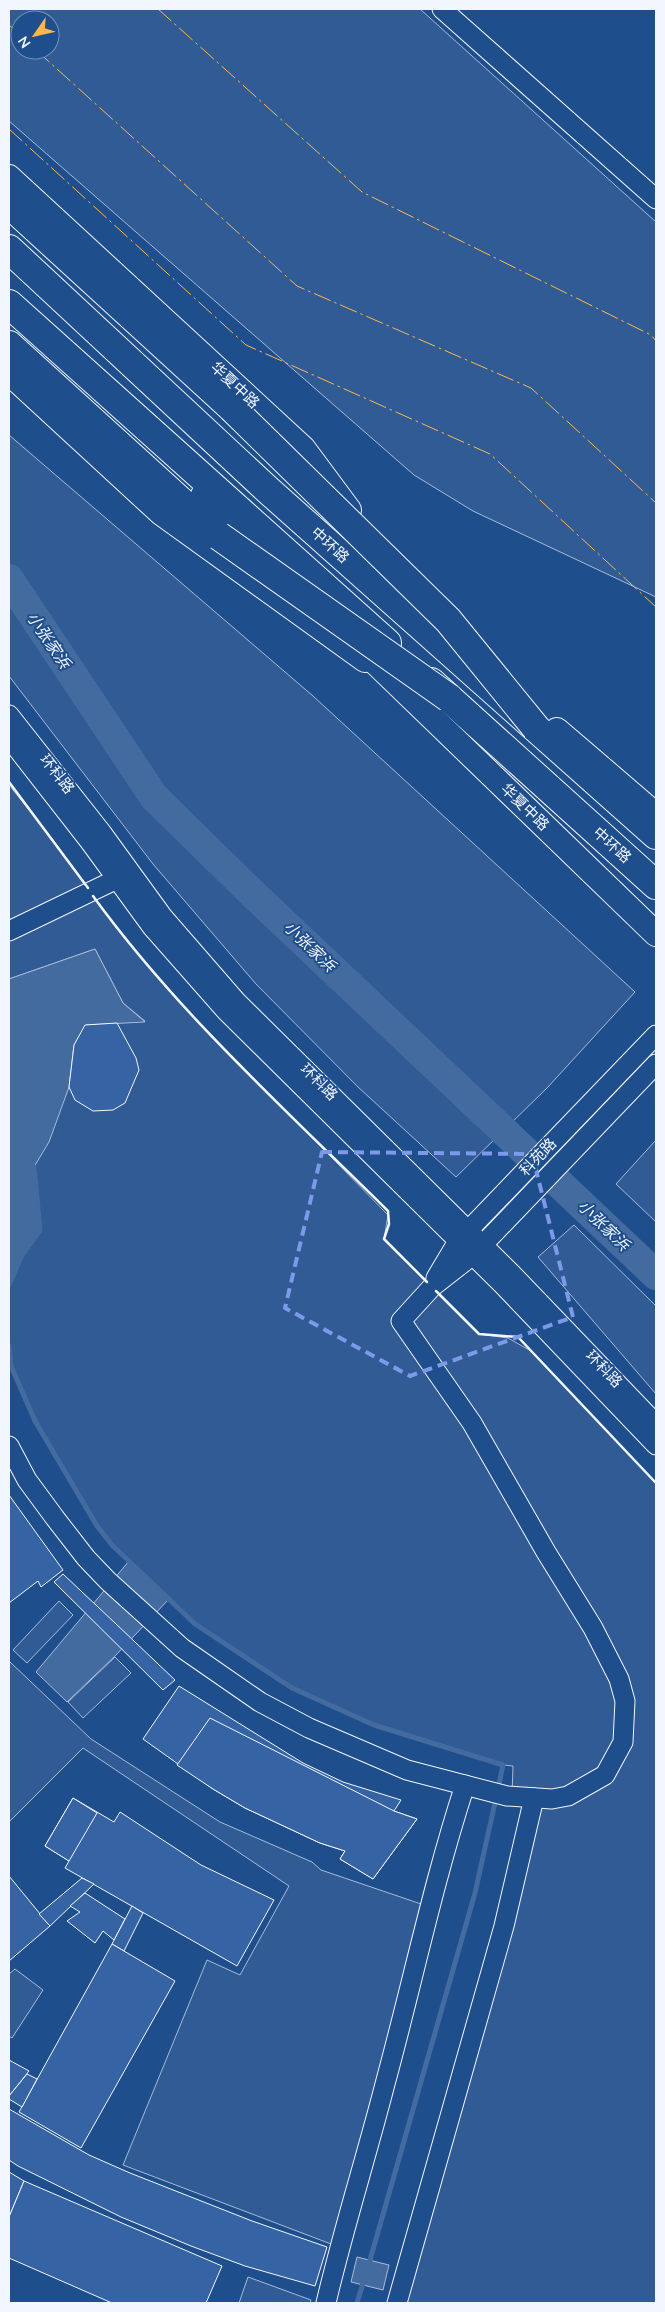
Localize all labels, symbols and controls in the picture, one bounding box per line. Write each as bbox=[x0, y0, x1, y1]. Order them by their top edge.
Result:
north arrow bbox=[10, 10, 60, 60]
text: N bbox=[14, 32, 35, 52]
street label: 华夏中路 bbox=[206, 357, 264, 413]
street label: 中环路 bbox=[307, 523, 353, 567]
water label: 小张家浜 bbox=[21, 608, 76, 675]
street label: 环科路 bbox=[35, 750, 79, 798]
street label: 华夏中路 bbox=[496, 779, 554, 835]
street label: 中环路 bbox=[589, 823, 635, 867]
water label: 小张家浜 bbox=[279, 917, 341, 978]
street label: 环科路 bbox=[296, 1059, 342, 1105]
street label: 科苑路 bbox=[515, 1134, 561, 1180]
water label: 小张家浜 bbox=[573, 1196, 635, 1257]
street label: 环科路 bbox=[581, 1346, 627, 1392]

